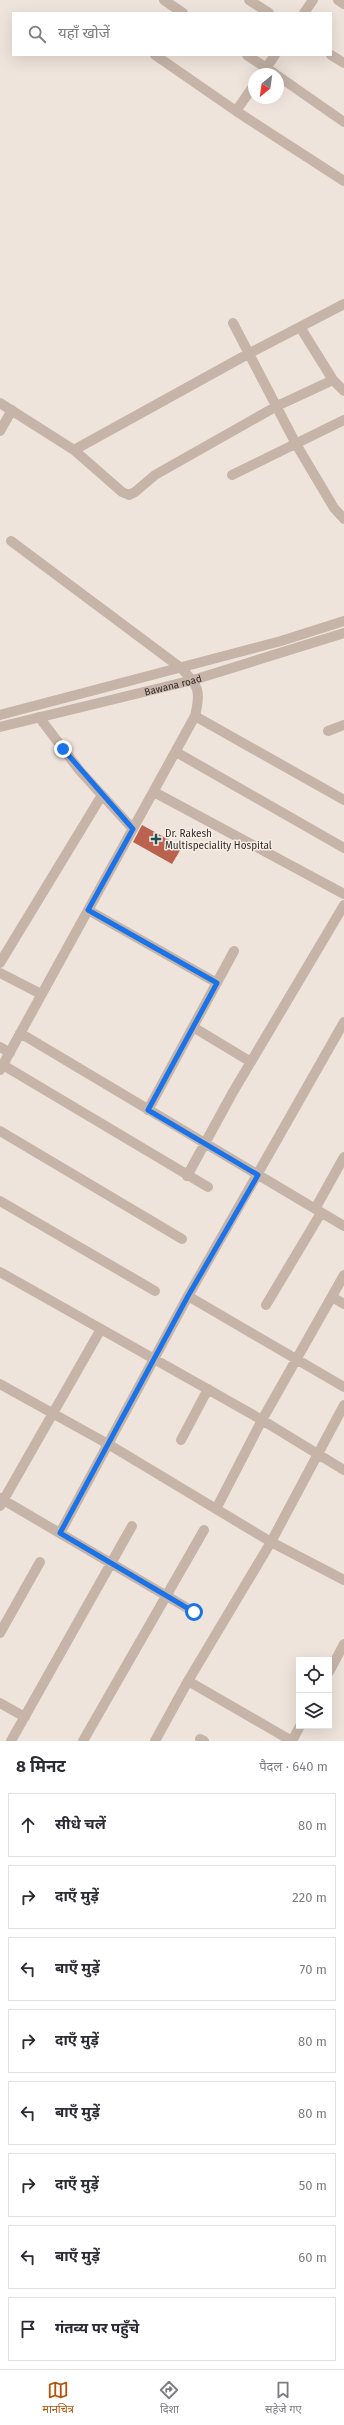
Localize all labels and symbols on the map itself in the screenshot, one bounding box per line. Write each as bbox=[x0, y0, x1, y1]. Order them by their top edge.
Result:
north arrow bbox=[248, 68, 284, 104]
street label: Bawana road bbox=[143, 673, 203, 699]
route end bbox=[54, 740, 72, 758]
place label: Dr. Rakesh Multispeciality Hospital bbox=[165, 828, 272, 852]
marker: Dr. Rakesh Multispeciality Hospital bbox=[150, 833, 162, 845]
route start bbox=[185, 1603, 203, 1621]

